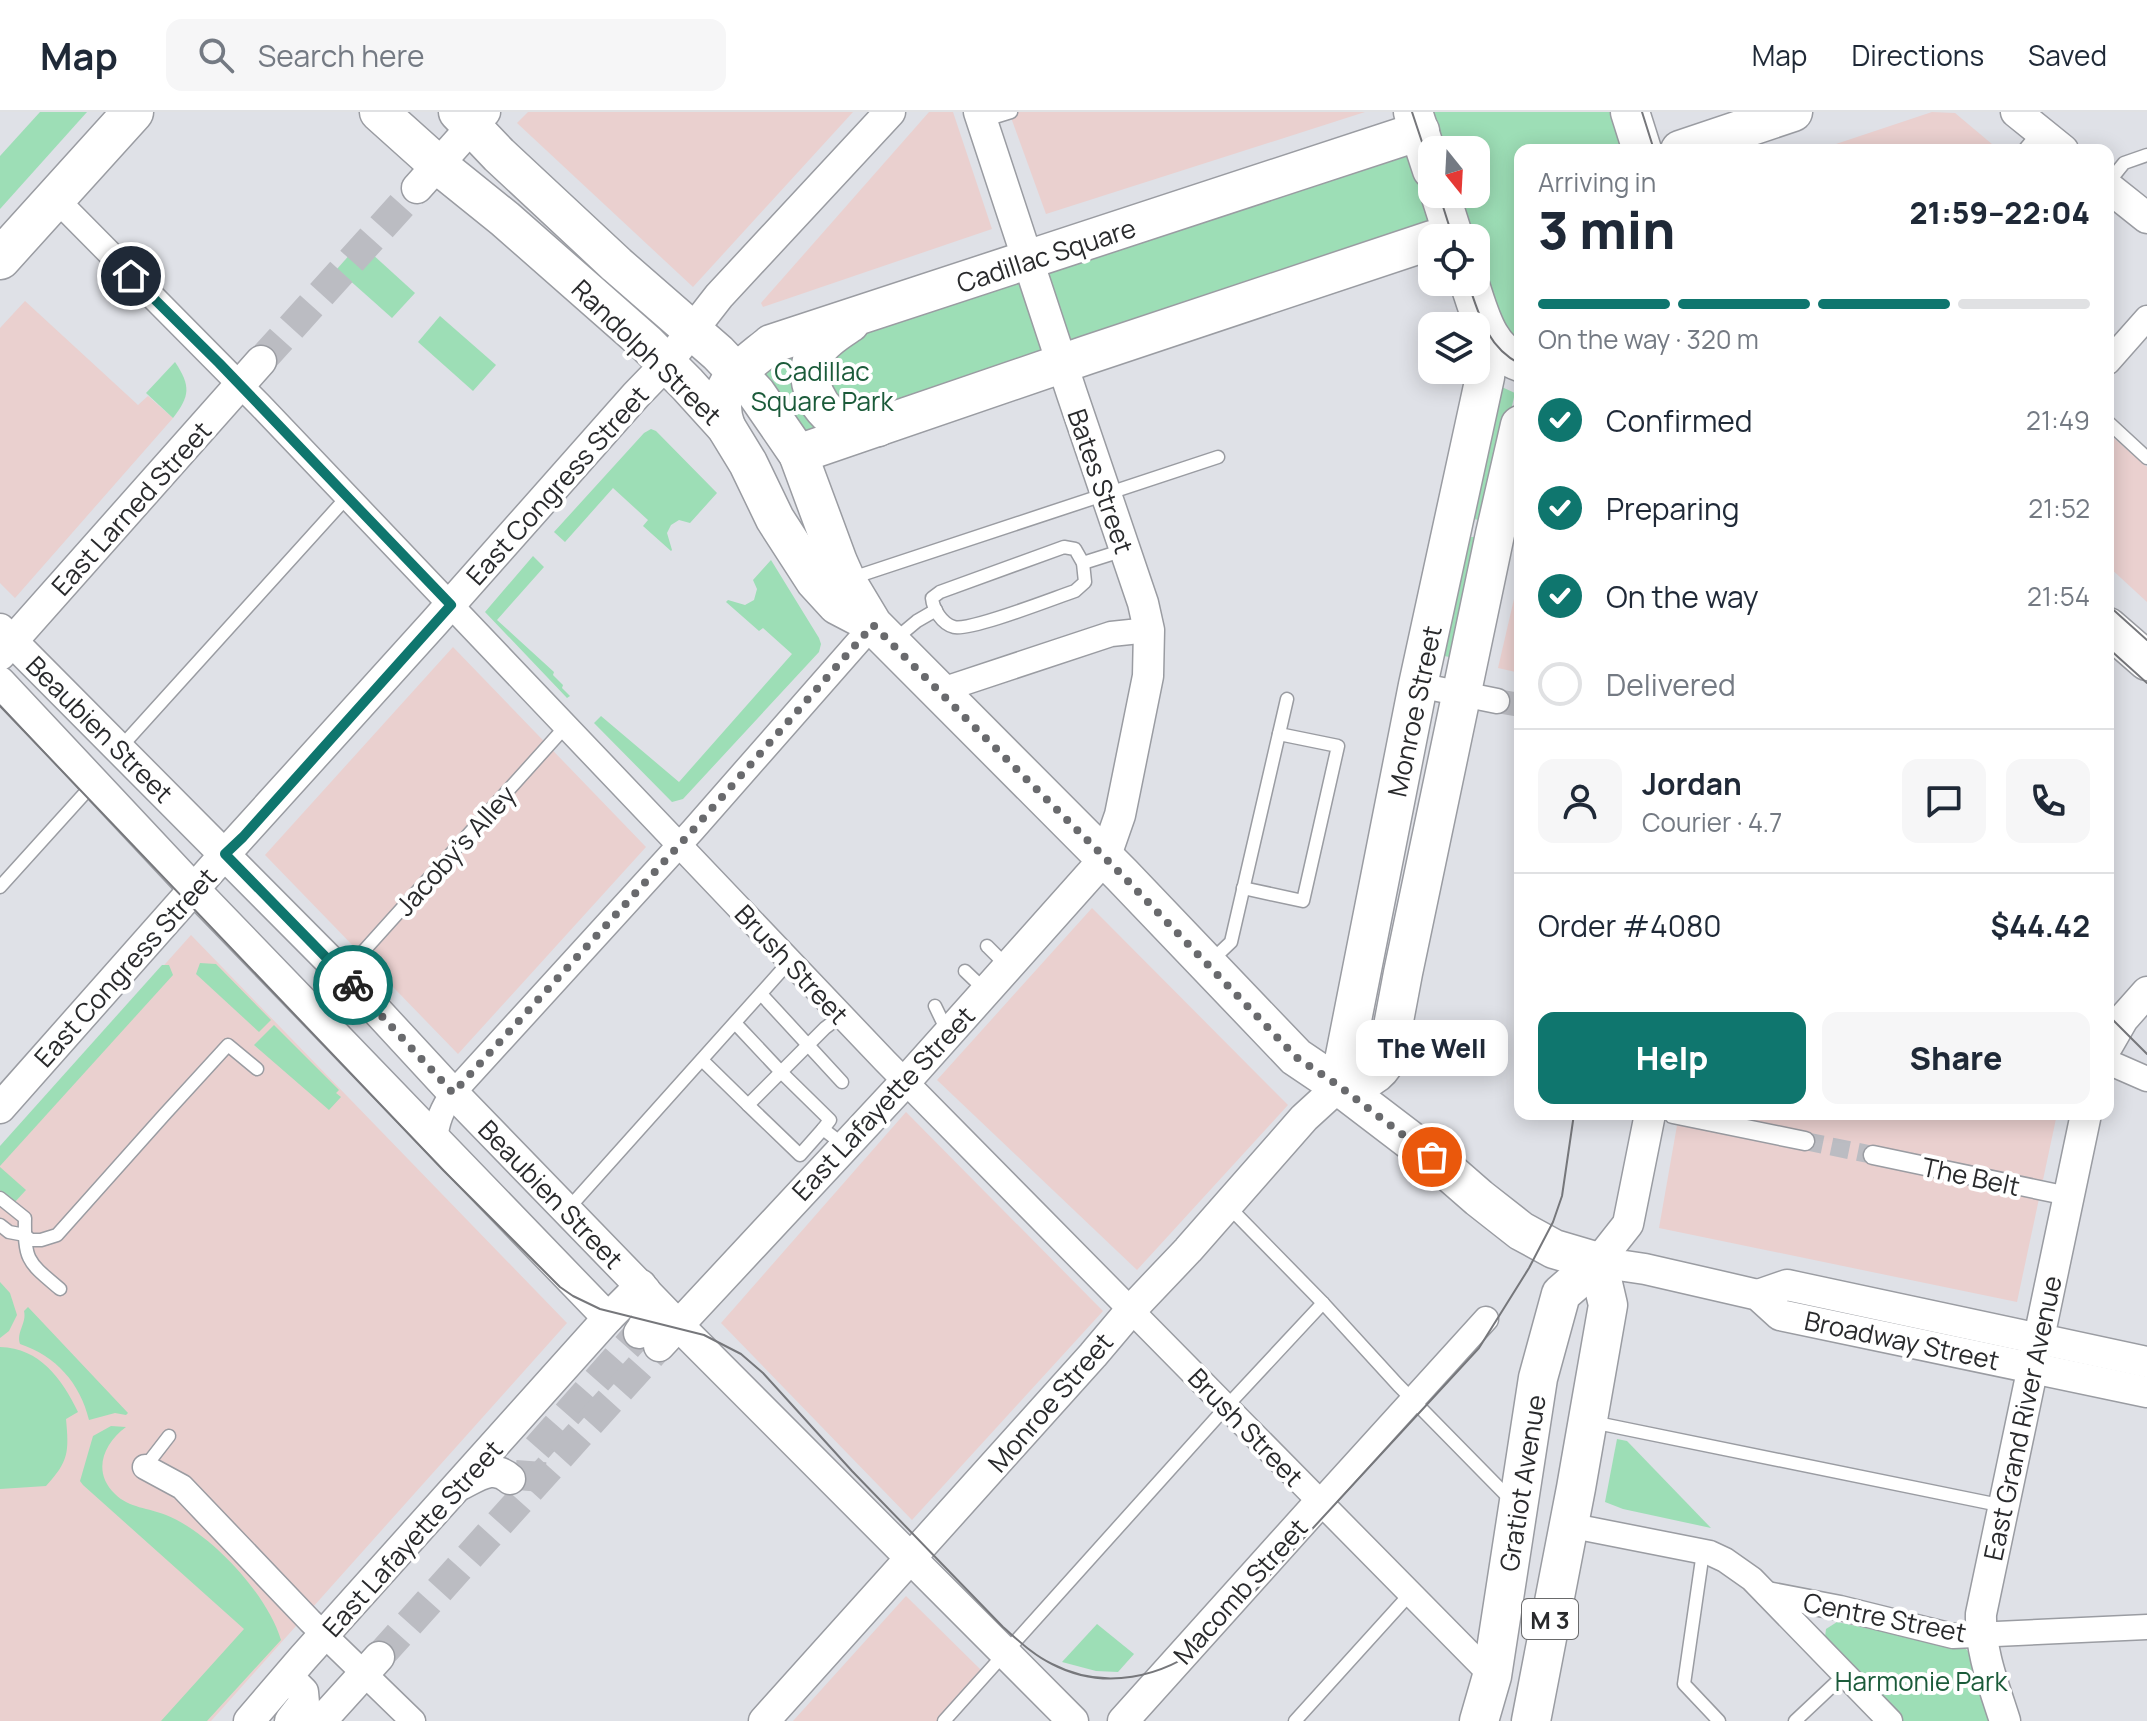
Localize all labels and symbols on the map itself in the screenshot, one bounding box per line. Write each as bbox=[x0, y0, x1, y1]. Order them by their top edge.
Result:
north arrow bbox=[1418, 136, 1490, 208]
street label: Cadillac Square bbox=[952, 209, 1140, 301]
pin bbox=[97, 242, 165, 310]
street label: Randolph Street bbox=[564, 271, 730, 433]
park label: Cadillac Square Park bbox=[751, 353, 894, 419]
street label: East Congress Street bbox=[458, 378, 656, 592]
street label: Bates Street bbox=[1059, 404, 1143, 558]
street label: East Larned Street bbox=[43, 413, 219, 603]
street label: Monroe Street bbox=[1378, 622, 1450, 800]
street label: Beaubien Street bbox=[19, 648, 181, 810]
street label: Jacoby's Alley bbox=[387, 777, 523, 923]
street label: East Congress Street bbox=[26, 860, 224, 1074]
street label: Brush Street bbox=[727, 896, 857, 1032]
courier bbox=[313, 945, 393, 1025]
street label: East Lafayette Street bbox=[784, 998, 982, 1208]
callout: The Well bbox=[1356, 1021, 1508, 1077]
street label: Beaubien Street bbox=[471, 1112, 631, 1276]
pin bbox=[1398, 1123, 1466, 1191]
street label: The Belt bbox=[1919, 1148, 2023, 1204]
street label: East Grand River Avenue bbox=[1974, 1272, 2070, 1564]
street label: Broadway Street bbox=[1801, 1302, 2003, 1378]
street label: Monroe Street bbox=[979, 1325, 1121, 1479]
street label: Brush Street bbox=[1180, 1360, 1312, 1494]
street label: Gratiot Avenue bbox=[1490, 1392, 1554, 1574]
street label: East Lafayette Street bbox=[314, 1432, 510, 1644]
street label: Macomb Street bbox=[1165, 1510, 1315, 1672]
street label: Centre Street bbox=[1801, 1584, 1969, 1650]
road number: M 3 bbox=[1522, 1599, 1578, 1639]
park label: Harmonie Park bbox=[1835, 1663, 2008, 1699]

